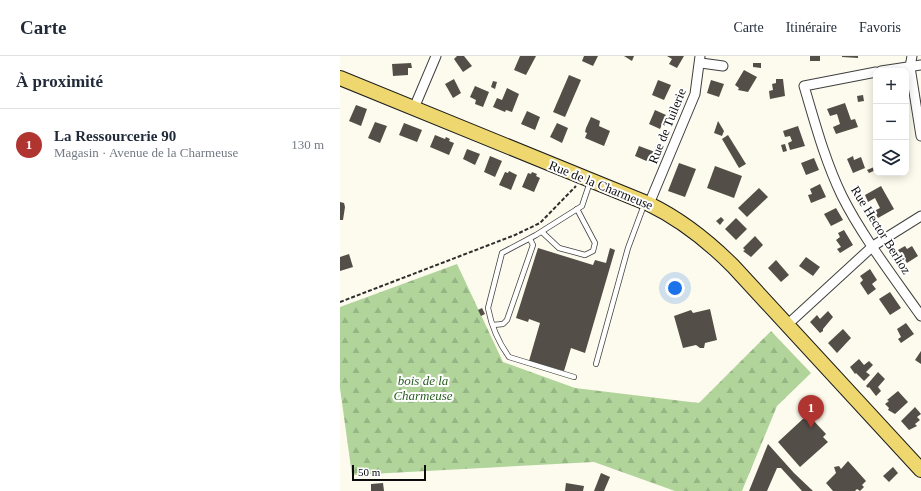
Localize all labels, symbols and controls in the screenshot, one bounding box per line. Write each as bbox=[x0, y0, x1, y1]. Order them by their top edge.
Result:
text: Carte bbox=[20, 17, 66, 38]
text: Carte bbox=[733, 20, 764, 35]
text: Itinéraire bbox=[786, 20, 837, 35]
text: Favoris bbox=[859, 20, 901, 35]
map controls bbox=[873, 68, 909, 176]
button: + bbox=[873, 68, 909, 104]
text: À proximité bbox=[16, 72, 103, 91]
street label: Rue de Tuilerie bbox=[645, 86, 689, 166]
button: − bbox=[873, 104, 909, 140]
text: La Ressourcerie 90 bbox=[54, 128, 176, 144]
text: 1 bbox=[26, 137, 32, 152]
text: 130 m bbox=[291, 137, 324, 152]
button: layers bbox=[873, 140, 909, 176]
text: Magasin · Avenue de la Charmeuse bbox=[54, 145, 238, 160]
street label: Rue de la Charmeuse bbox=[547, 157, 655, 213]
street label: Rue Hector Berlioz bbox=[848, 183, 914, 277]
your location bbox=[665, 278, 685, 298]
park label: bois de la Charmeuse bbox=[393, 373, 453, 403]
pin: 1 bbox=[798, 395, 824, 428]
scale bar bbox=[352, 463, 426, 482]
text: 50 m bbox=[358, 466, 380, 478]

